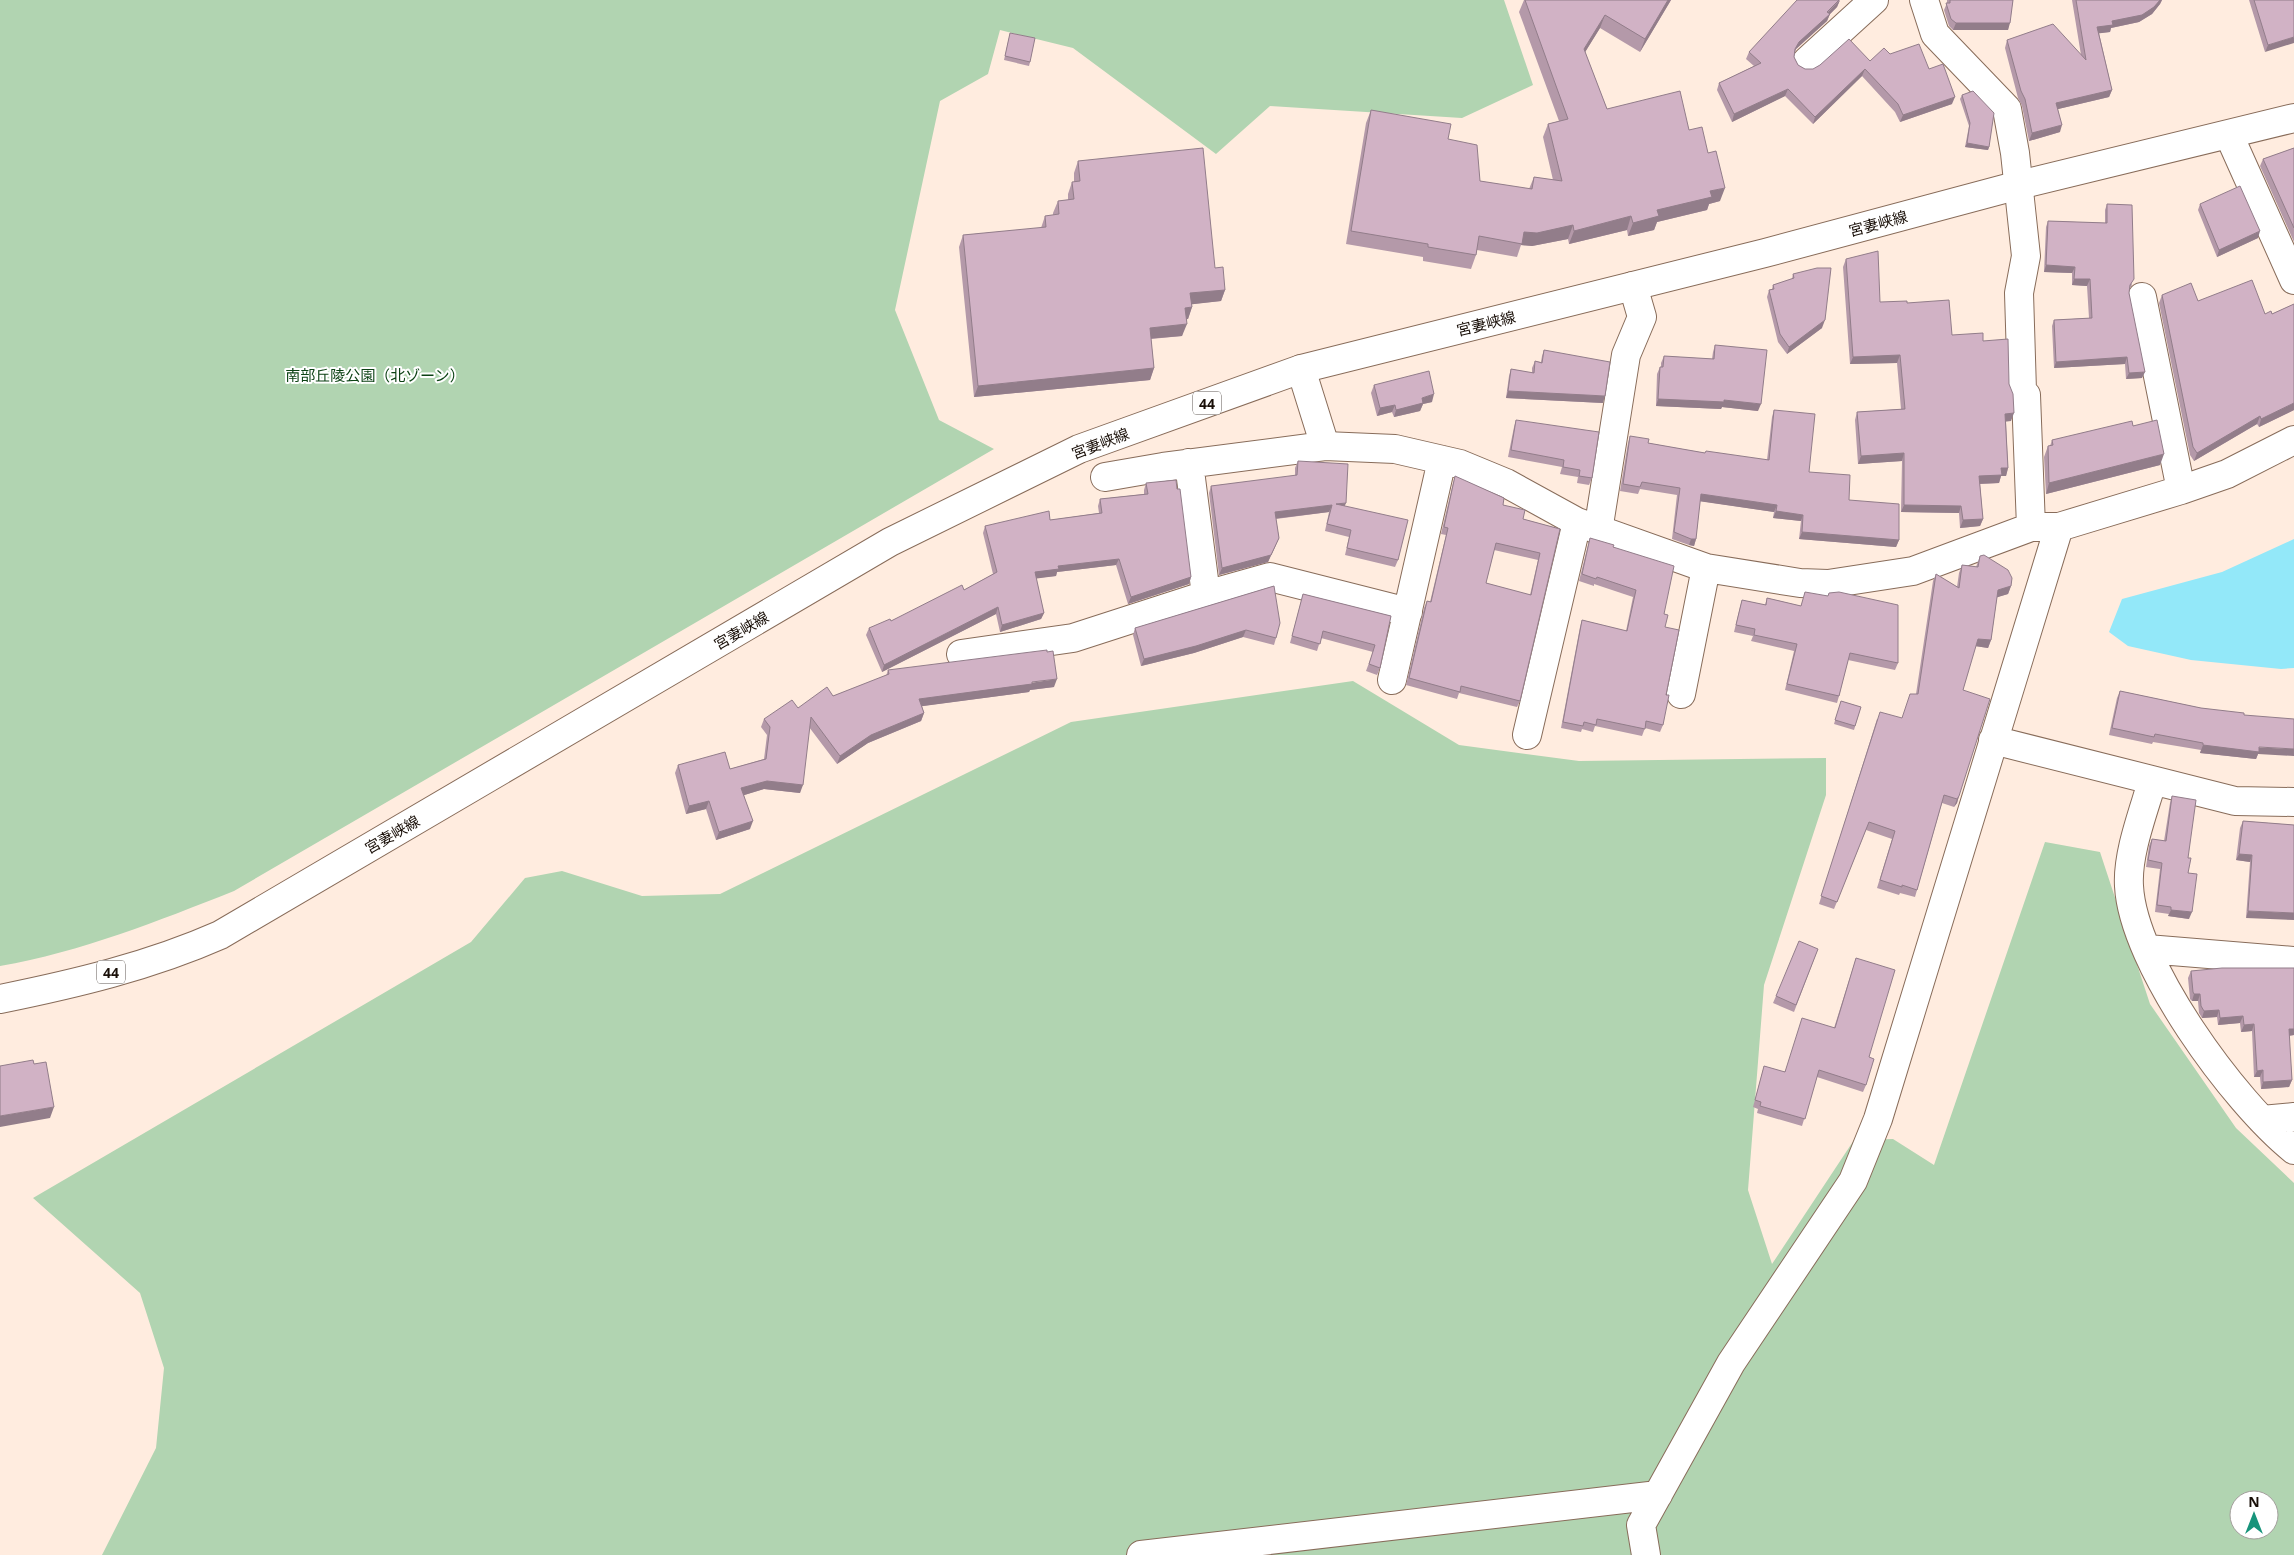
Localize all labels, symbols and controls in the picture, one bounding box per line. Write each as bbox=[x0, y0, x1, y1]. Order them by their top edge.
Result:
street label: 宮妻峡線 bbox=[1846, 206, 1910, 240]
street label: 宮妻峡線 bbox=[1454, 306, 1518, 340]
park label: 南部丘陵公園（北ゾーン） bbox=[285, 365, 465, 385]
road number: 44 bbox=[1193, 392, 1221, 414]
street label: 宮妻峡線 bbox=[1068, 423, 1132, 463]
street label: 宮妻峡線 bbox=[710, 606, 772, 654]
street label: 宮妻峡線 bbox=[361, 810, 423, 858]
road number: 44 bbox=[97, 960, 125, 984]
north arrow bbox=[2229, 1490, 2279, 1540]
text: N bbox=[2248, 1492, 2260, 1511]

